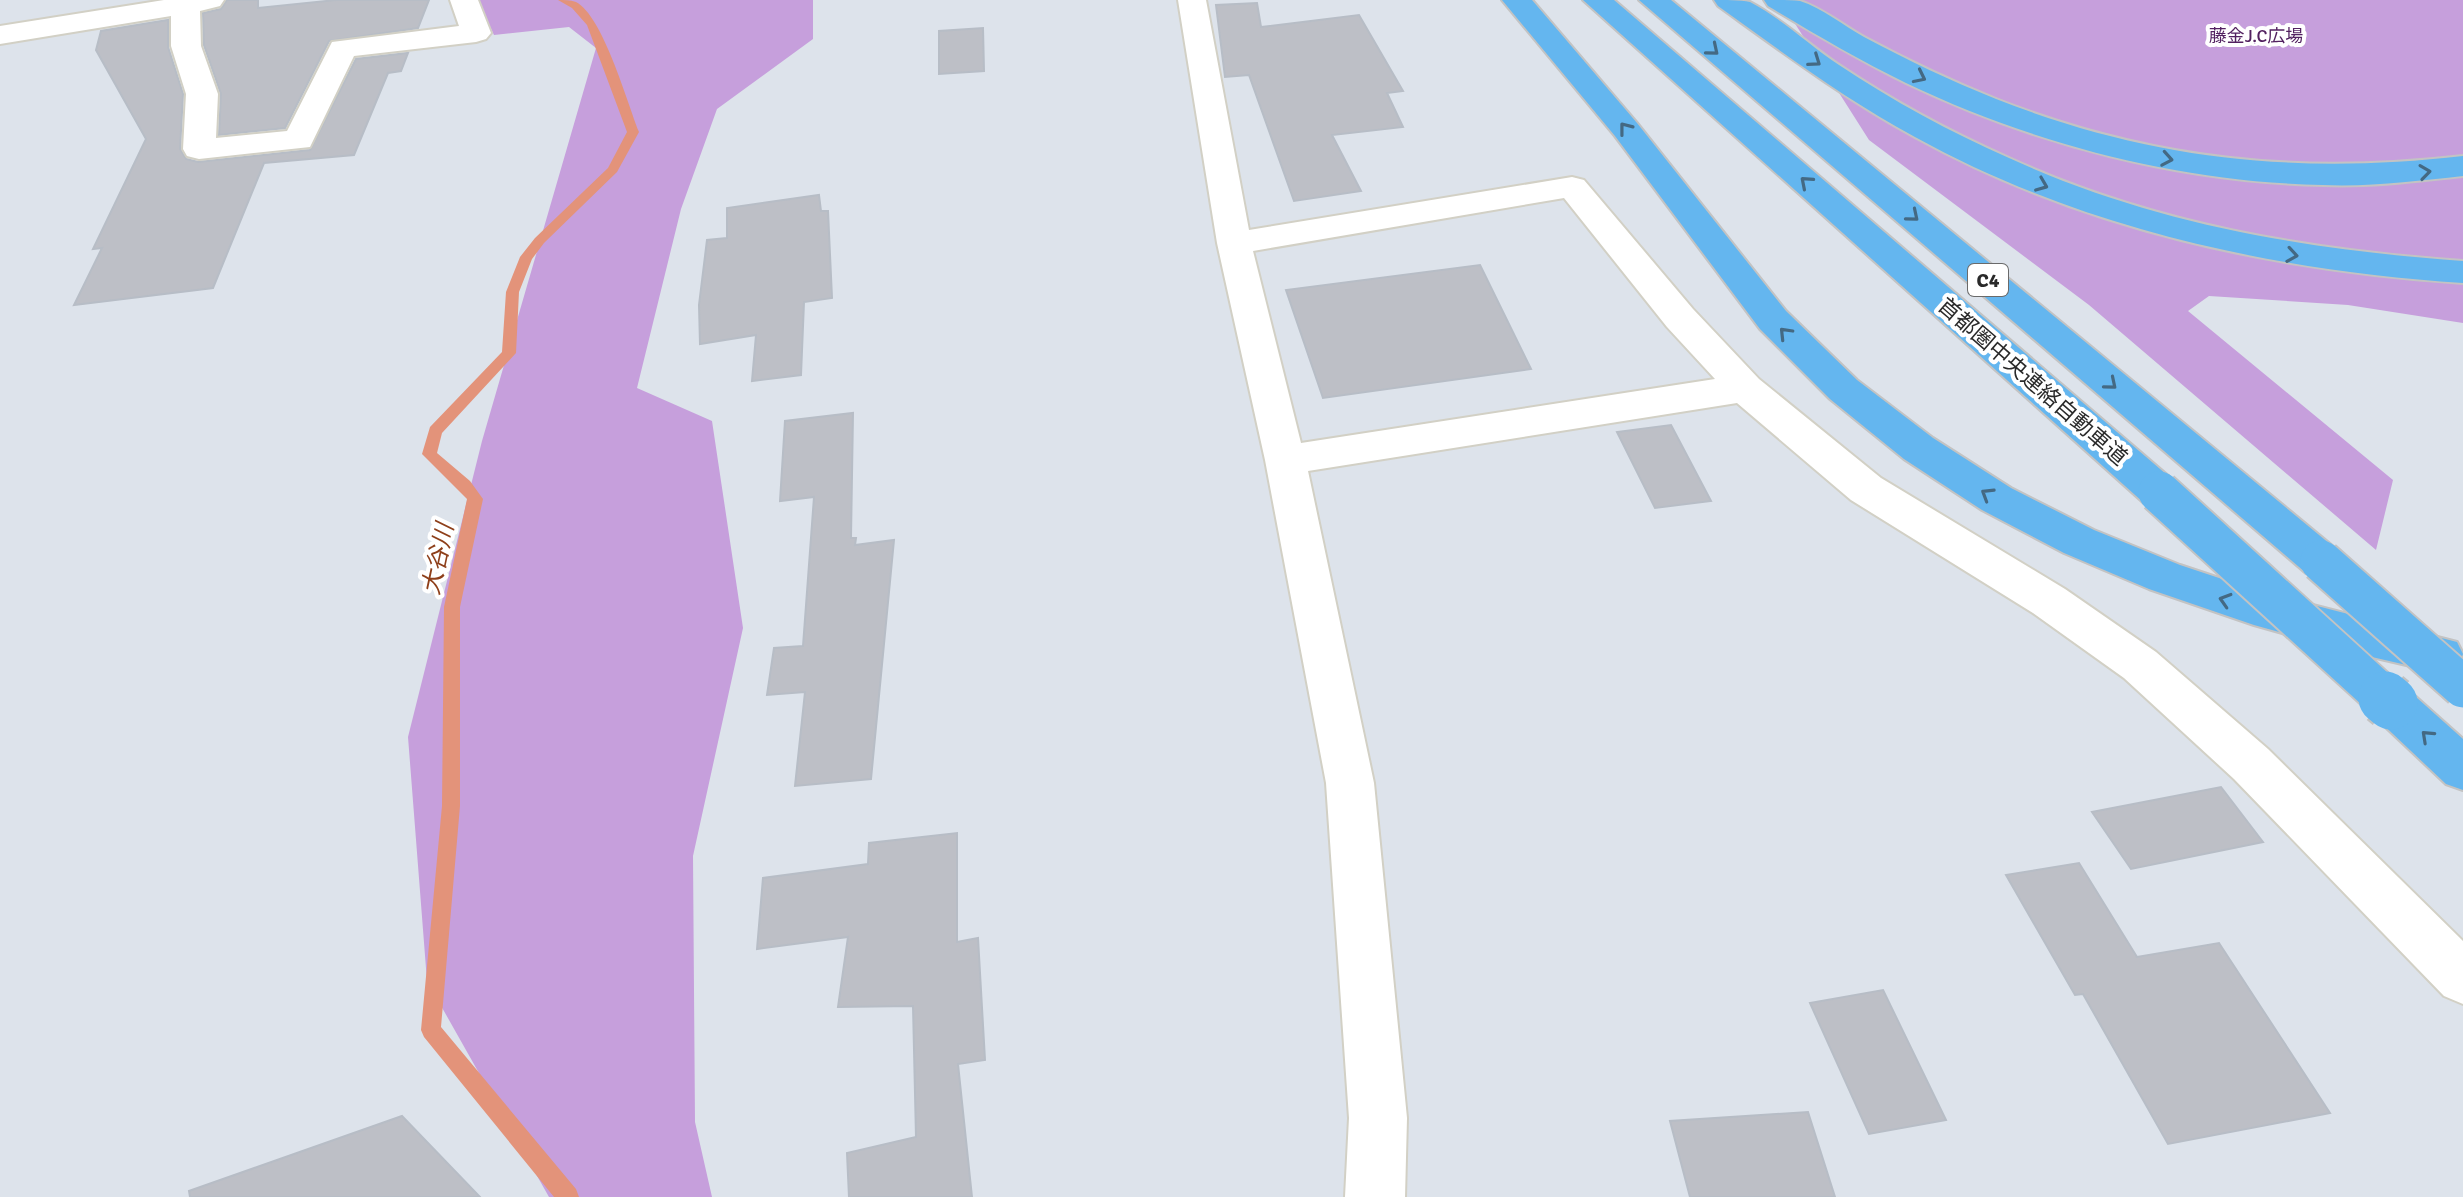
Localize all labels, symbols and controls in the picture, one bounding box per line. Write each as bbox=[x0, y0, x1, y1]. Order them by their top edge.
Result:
park label: 藤金J.C広場 bbox=[2209, 25, 2303, 47]
one-way arrow bbox=[1703, 40, 1718, 55]
one-way arrow bbox=[1806, 51, 1820, 66]
one-way arrow bbox=[1912, 67, 1927, 83]
one-way arrow bbox=[1621, 122, 1635, 137]
one-way arrow bbox=[2160, 149, 2173, 166]
one-way arrow bbox=[2418, 164, 2432, 181]
one-way arrow bbox=[2034, 175, 2048, 192]
one-way arrow bbox=[1800, 177, 1815, 192]
one-way arrow bbox=[1903, 206, 1918, 221]
one-way arrow bbox=[2285, 246, 2299, 263]
road number: C4 bbox=[1968, 264, 2008, 296]
street label: 首都圏中央連絡自動車道 bbox=[1932, 292, 2133, 471]
one-way arrow bbox=[1780, 328, 1795, 342]
one-way arrow bbox=[2102, 374, 2116, 389]
one-way arrow bbox=[1982, 489, 1996, 504]
water label: 大谷川 bbox=[416, 518, 461, 597]
one-way arrow bbox=[2218, 593, 2232, 609]
one-way arrow bbox=[2422, 731, 2436, 746]

